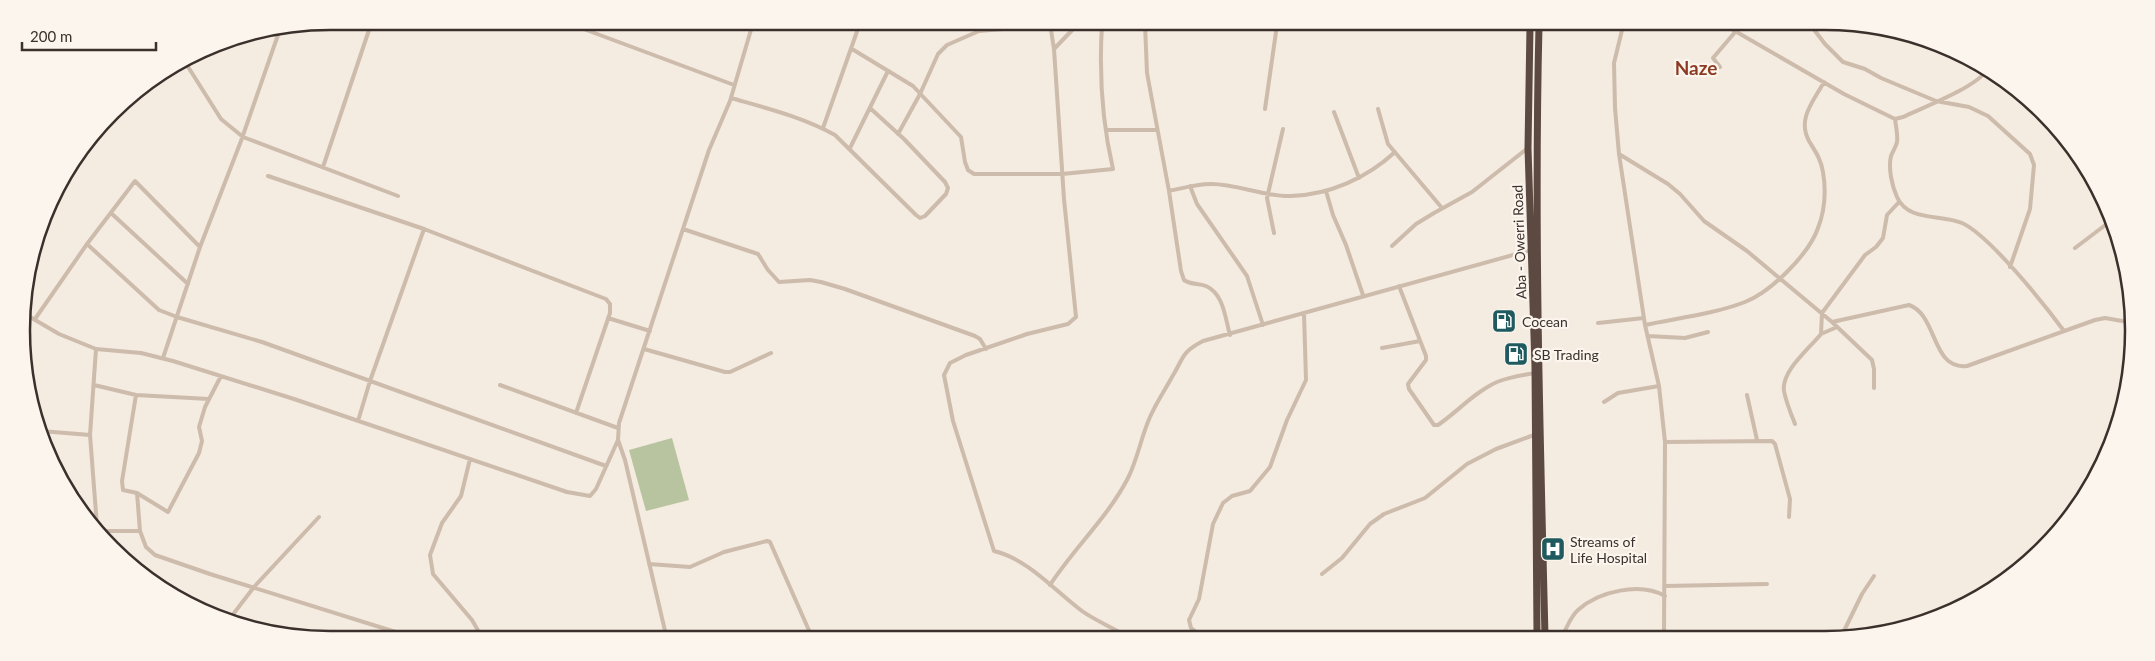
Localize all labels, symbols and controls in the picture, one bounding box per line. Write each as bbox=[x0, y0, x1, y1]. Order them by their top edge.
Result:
scale bar bbox=[22, 20, 156, 52]
text: 200 m bbox=[30, 27, 72, 45]
district label: Naze bbox=[1675, 56, 1717, 79]
street label: Aba - Owerri Road bbox=[1509, 185, 1529, 299]
fuel station icon: Cocean bbox=[1491, 308, 1517, 334]
place label: Cocean bbox=[1522, 313, 1568, 330]
fuel station icon: SB Trading bbox=[1503, 341, 1529, 367]
place label: SB Trading bbox=[1534, 346, 1599, 363]
place label: Streams of Life Hospital bbox=[1570, 533, 1647, 566]
hospital icon: Streams of Life Hospital bbox=[1540, 536, 1566, 562]

